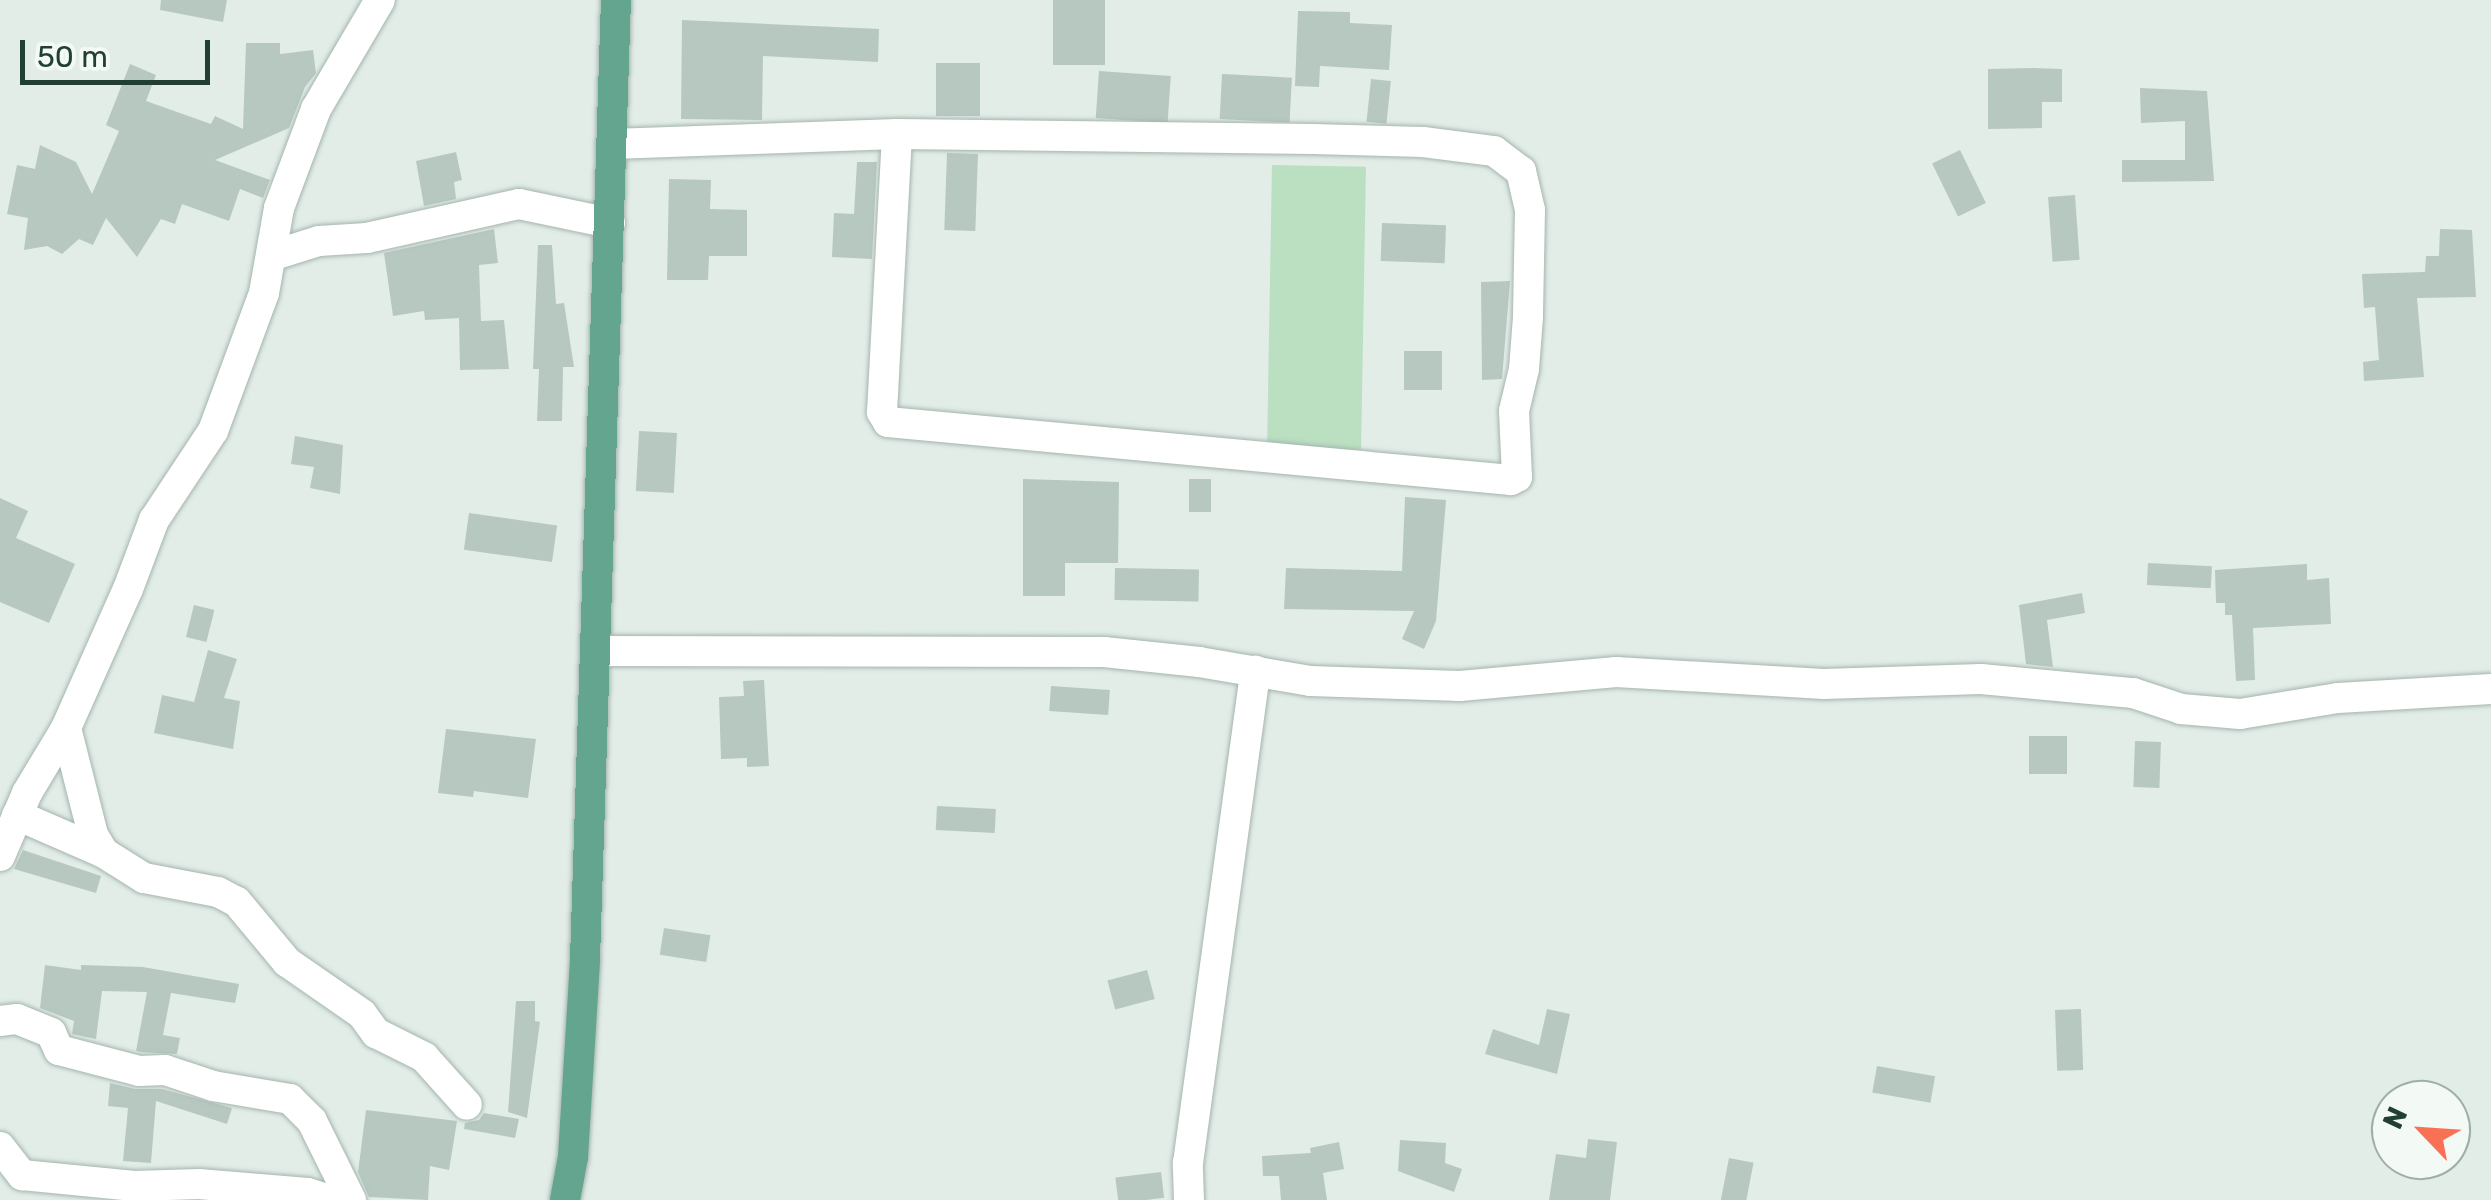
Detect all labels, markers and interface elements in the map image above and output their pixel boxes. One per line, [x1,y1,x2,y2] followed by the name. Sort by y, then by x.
[25,20,215,82] scale bar
[37,39,108,75] text: 50 m
[2371,1080,2471,1180] north arrow
[2376,1102,2414,1134] text: N

